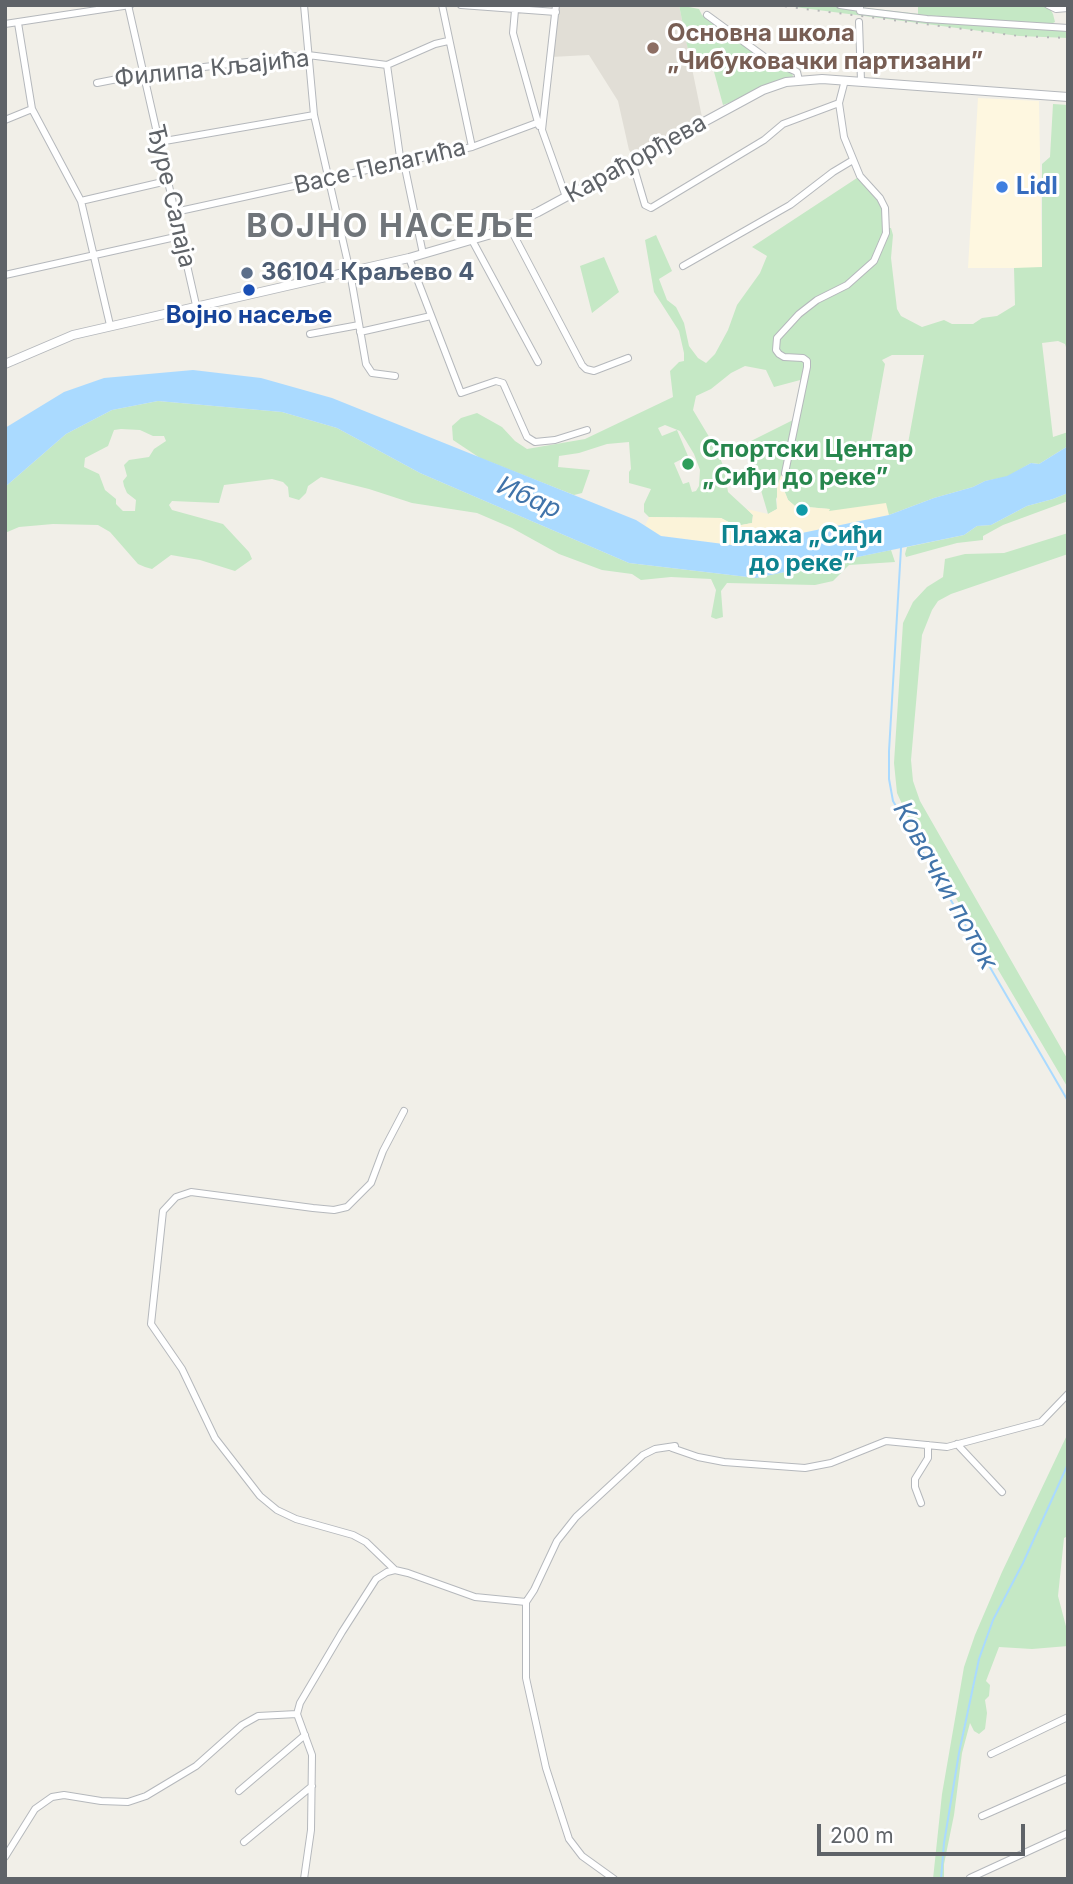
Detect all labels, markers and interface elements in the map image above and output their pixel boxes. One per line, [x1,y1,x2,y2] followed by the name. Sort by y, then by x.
[667,20,983,76] place label: Основна школа „Чибуковачки партизани”
[645,40,661,56] marker: Основна школа „Чибуковачки партизани”
[113,44,311,94] street label: Филипа Кљајића
[561,108,711,210] street label: Карађорђева
[141,122,201,270] street label: Ђуре Салаја
[291,133,469,201] street label: Васе Пелагића
[1016,173,1058,201] place label: Lidl
[994,179,1010,195] marker: Lidl
[248,208,534,246] district label: ВОЈНО НАСЕЉЕ
[261,259,475,287] place label: 36104 Краљево 4
[239,265,255,281] marker: 36104 Краљево 4
[241,282,257,298] marker: Војно насеље
[166,302,332,330] place label: Војно насеље
[702,436,913,492] place label: Спортски Центар „Сиђи до реке”
[680,456,696,472] marker: Спортски Центар „Сиђи до реке”
[492,470,566,526] water label: Ибар
[794,502,810,518] marker: Плажа „Сиђи до реке”
[721,522,883,578] place label: Плажа „Сиђи до реке”
[886,797,1004,975] water label: Ковачки поток
[821,1811,1029,1855] scale bar
[830,1823,894,1848] text: 200 m

